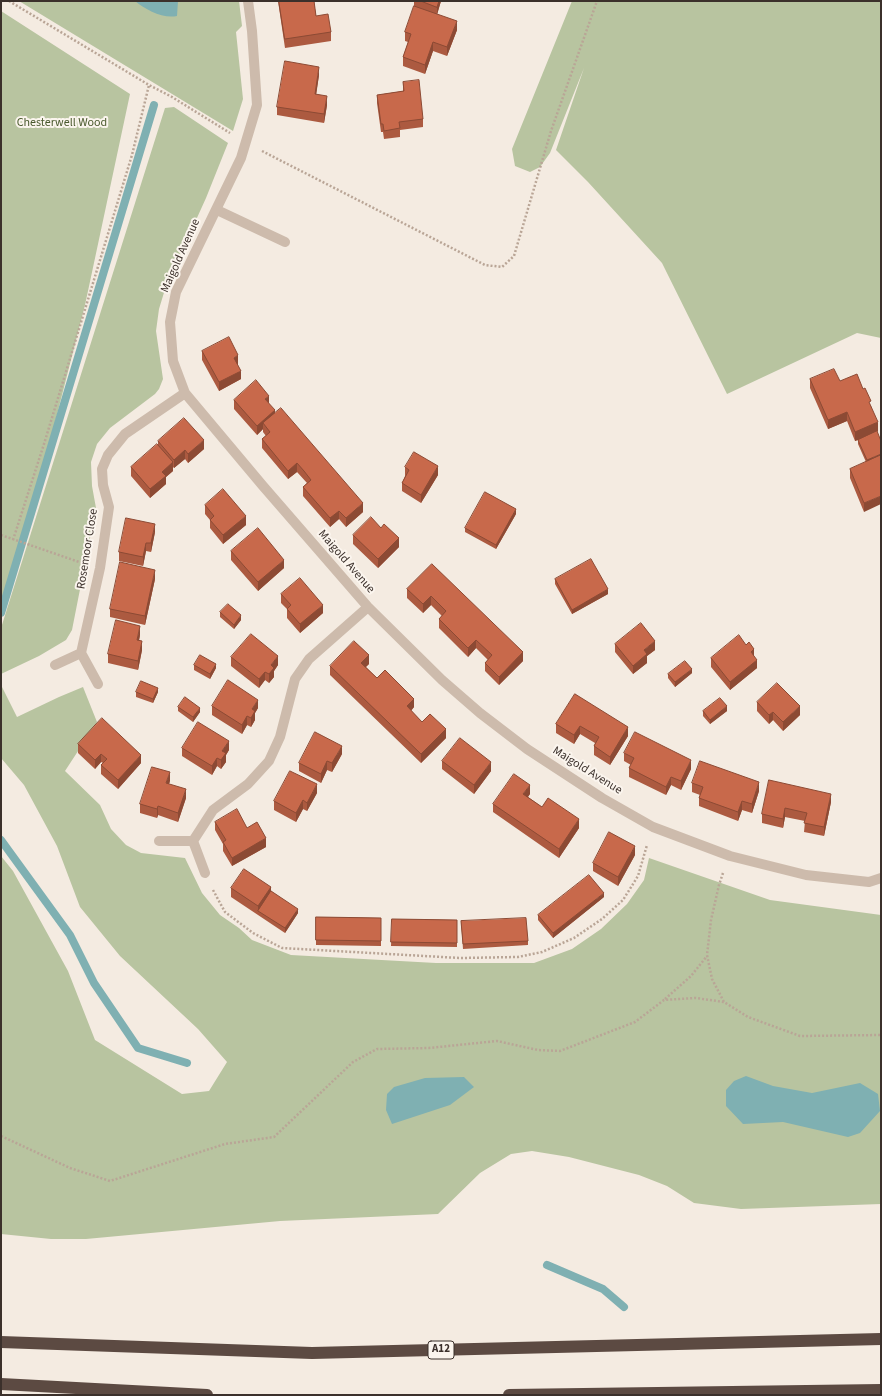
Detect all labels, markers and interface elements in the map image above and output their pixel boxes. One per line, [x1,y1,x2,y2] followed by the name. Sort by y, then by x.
[17,116,107,130] park label: Chesterwell Wood
[158,217,204,295] street label: Maigold Avenue
[75,508,101,590] street label: Rosemoor Close
[315,527,377,597] street label: Maigold Avenue
[550,744,624,798] street label: Maigold Avenue
[428,1341,454,1359] road number: A12

